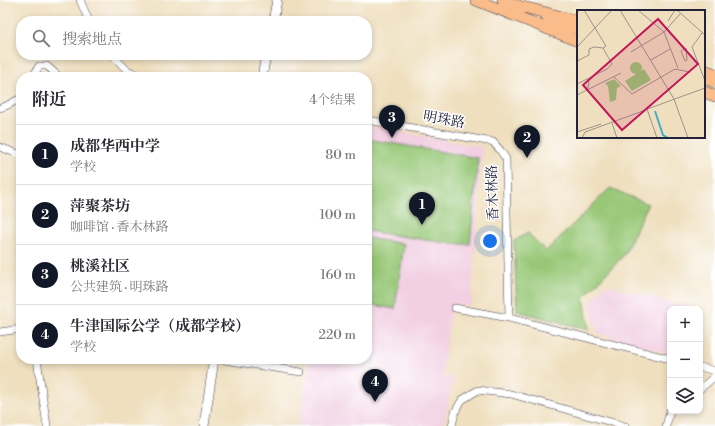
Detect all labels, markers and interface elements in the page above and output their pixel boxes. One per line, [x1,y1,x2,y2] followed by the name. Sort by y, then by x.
[577,10,705,138] inset map
[16,16,372,60] search box
[30,27,52,49] icon: search
[62,30,122,49] text: 搜索地点
[32,89,66,111] text: 附近
[309,92,356,108] text: 4个结果
[379,105,405,138] pin: 3
[422,107,466,133] street label: 明珠路
[514,125,540,158] pin: 2
[70,137,160,156] text: 成都华西中学
[42,147,48,163] text: 1
[325,147,356,163] text: 80 m
[70,159,96,175] text: 学校
[483,165,503,221] street label: 香木林路
[409,192,435,225] pin: 1
[70,197,130,216] text: 萍聚茶坊
[41,207,49,223] text: 2
[320,207,356,223] text: 100 m
[70,219,169,235] text: 咖啡馆 · 香木林路
[480,231,500,251] your location
[70,257,130,276] text: 桃溪社区
[41,267,49,283] text: 3
[320,267,356,283] text: 160 m
[70,279,169,295] text: 公共建筑 · 明珠路
[667,306,703,414] map controls
[667,306,703,342] button: +
[70,317,250,336] text: 牛津国际公学（成都学校）
[41,327,49,343] text: 4
[318,327,356,343] text: 220 m
[70,339,96,355] text: 学校
[667,342,703,378] button: −
[362,369,388,402] pin: 4
[667,378,703,414] button: layers

